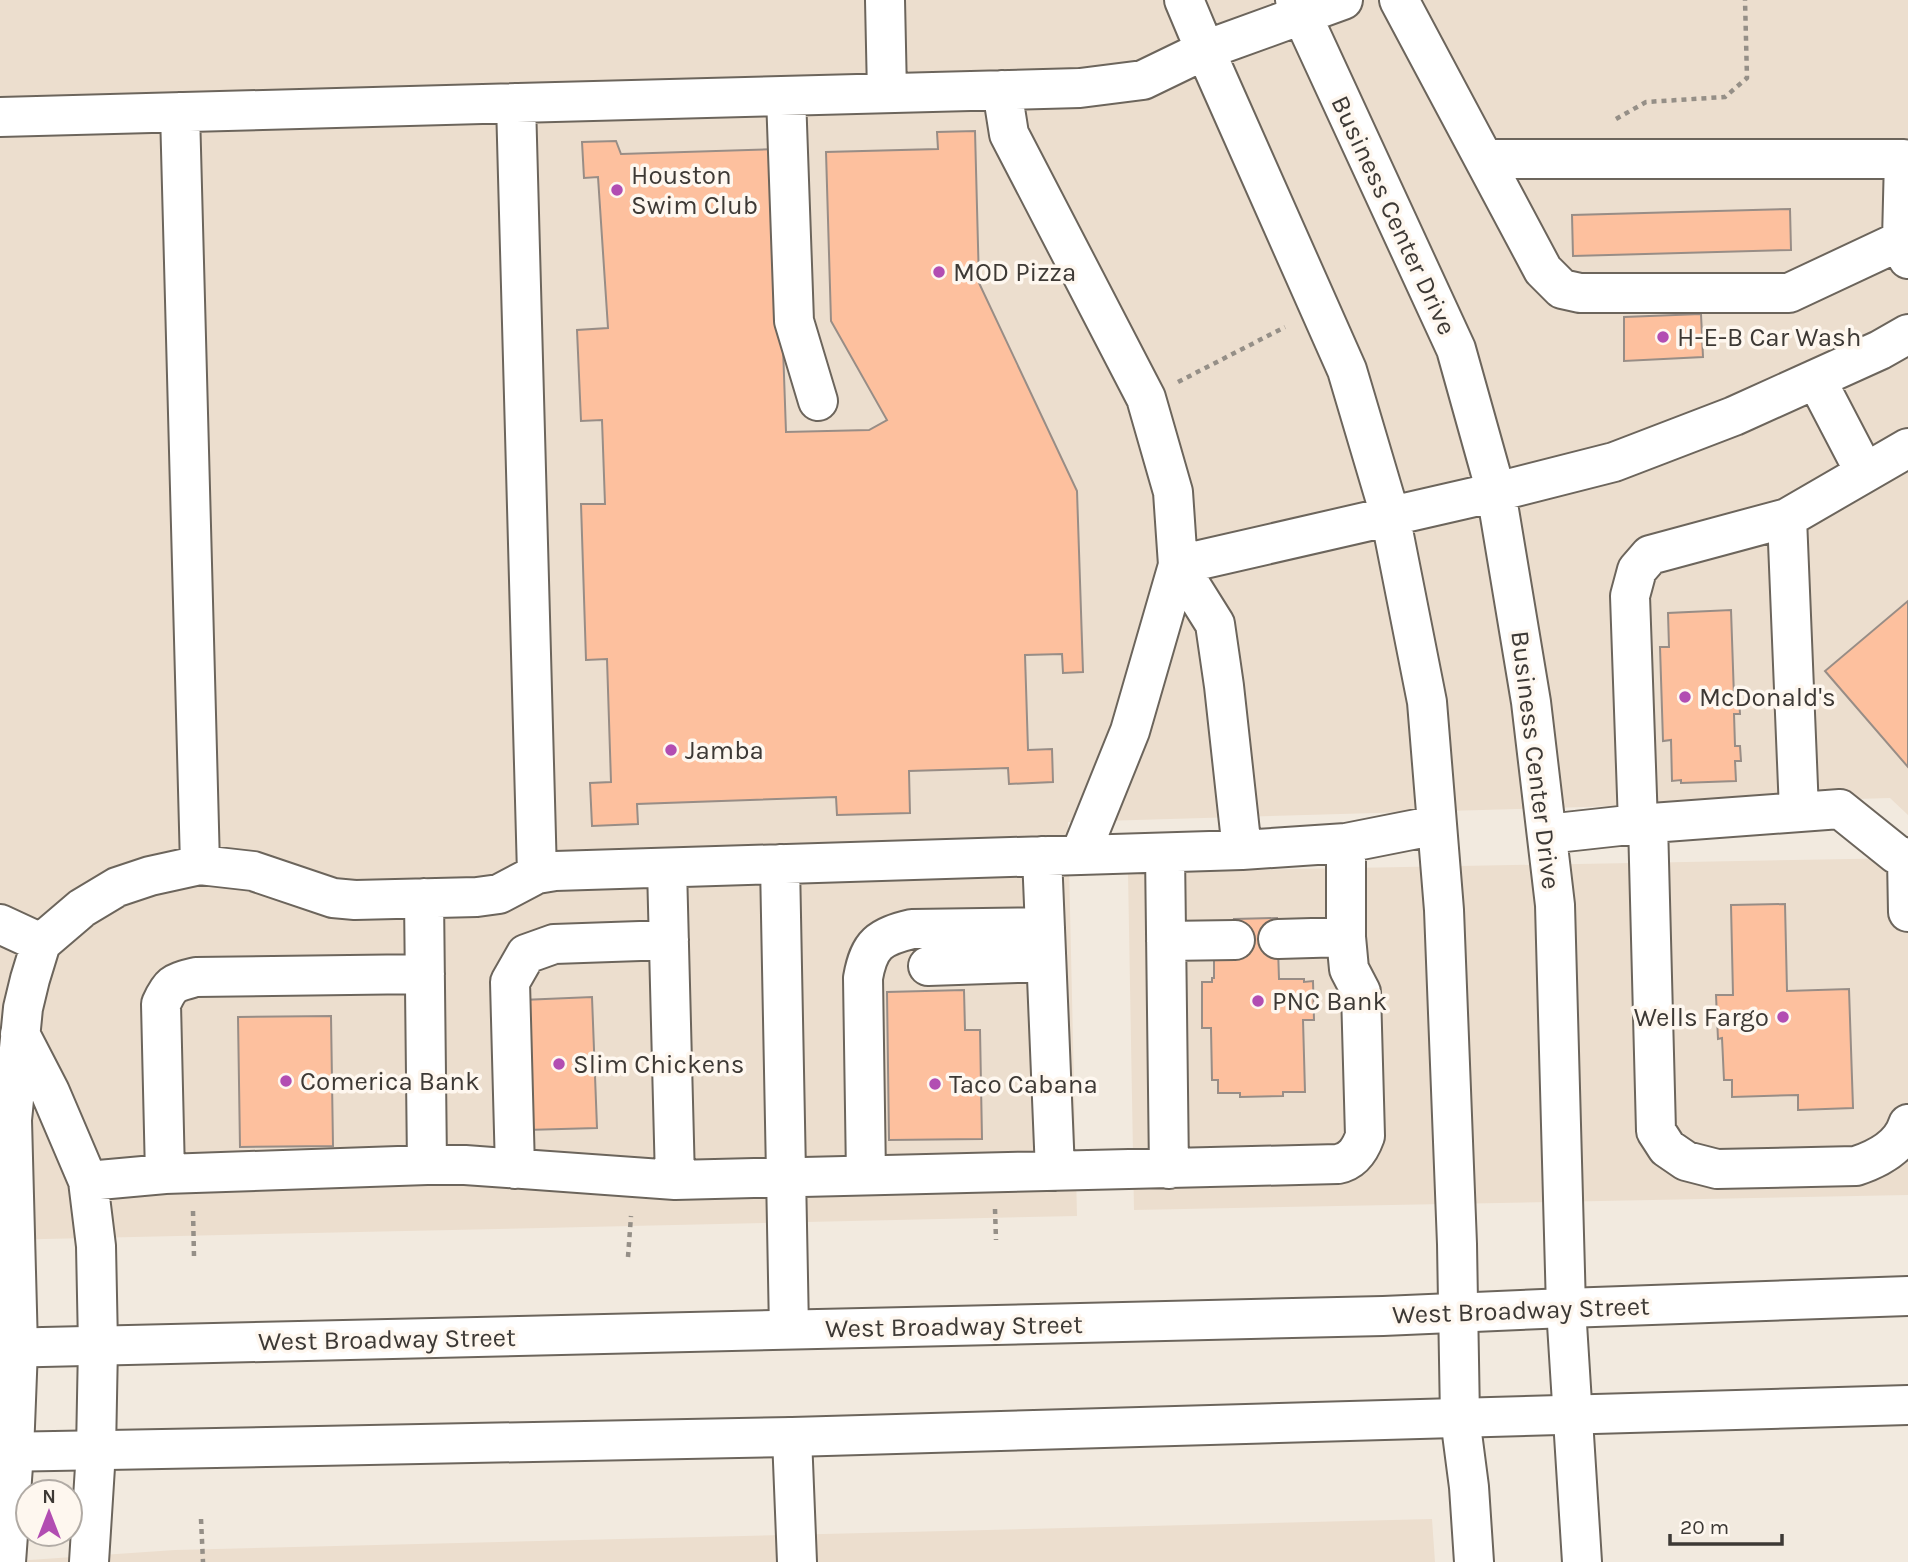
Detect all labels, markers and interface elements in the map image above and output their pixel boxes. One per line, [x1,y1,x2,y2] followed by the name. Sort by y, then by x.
[1325,91,1463,340] street label: Business Center Drive
[631,160,758,221] place label: Houston Swim Club
[609,182,625,198] marker: Houston Swim Club
[953,257,1076,288] place label: MOD Pizza
[931,264,947,280] marker: MOD Pizza
[1677,322,1861,353] place label: H-E-B Car Wash
[1655,329,1671,345] marker: H-E-B Car Wash
[1504,629,1567,891] street label: Business Center Drive
[1699,682,1836,713] place label: McDonald's
[1677,689,1693,705] marker: McDonald's
[685,735,764,766] place label: Jamba
[663,742,679,758] marker: Jamba
[1272,986,1387,1017] place label: PNC Bank
[1250,993,1266,1009] marker: PNC Bank
[1634,1002,1769,1033] place label: Wells Fargo
[1775,1009,1791,1025] marker: Wells Fargo
[573,1049,744,1080] place label: Slim Chickens
[551,1056,567,1072] marker: Slim Chickens
[300,1066,480,1097] place label: Comerica Bank
[949,1069,1098,1100] place label: Taco Cabana
[278,1073,294,1089] marker: Comerica Bank
[927,1076,943,1092] marker: Taco Cabana
[1392,1291,1651,1330] street label: West Broadway Street
[825,1309,1083,1344] street label: West Broadway Street
[258,1322,516,1357] street label: West Broadway Street
[14,1478,84,1548] north arrow
[42,1486,56,1508] text: N
[1670,1502,1782,1546] scale bar
[1680,1515,1729,1539] text: 20 m

